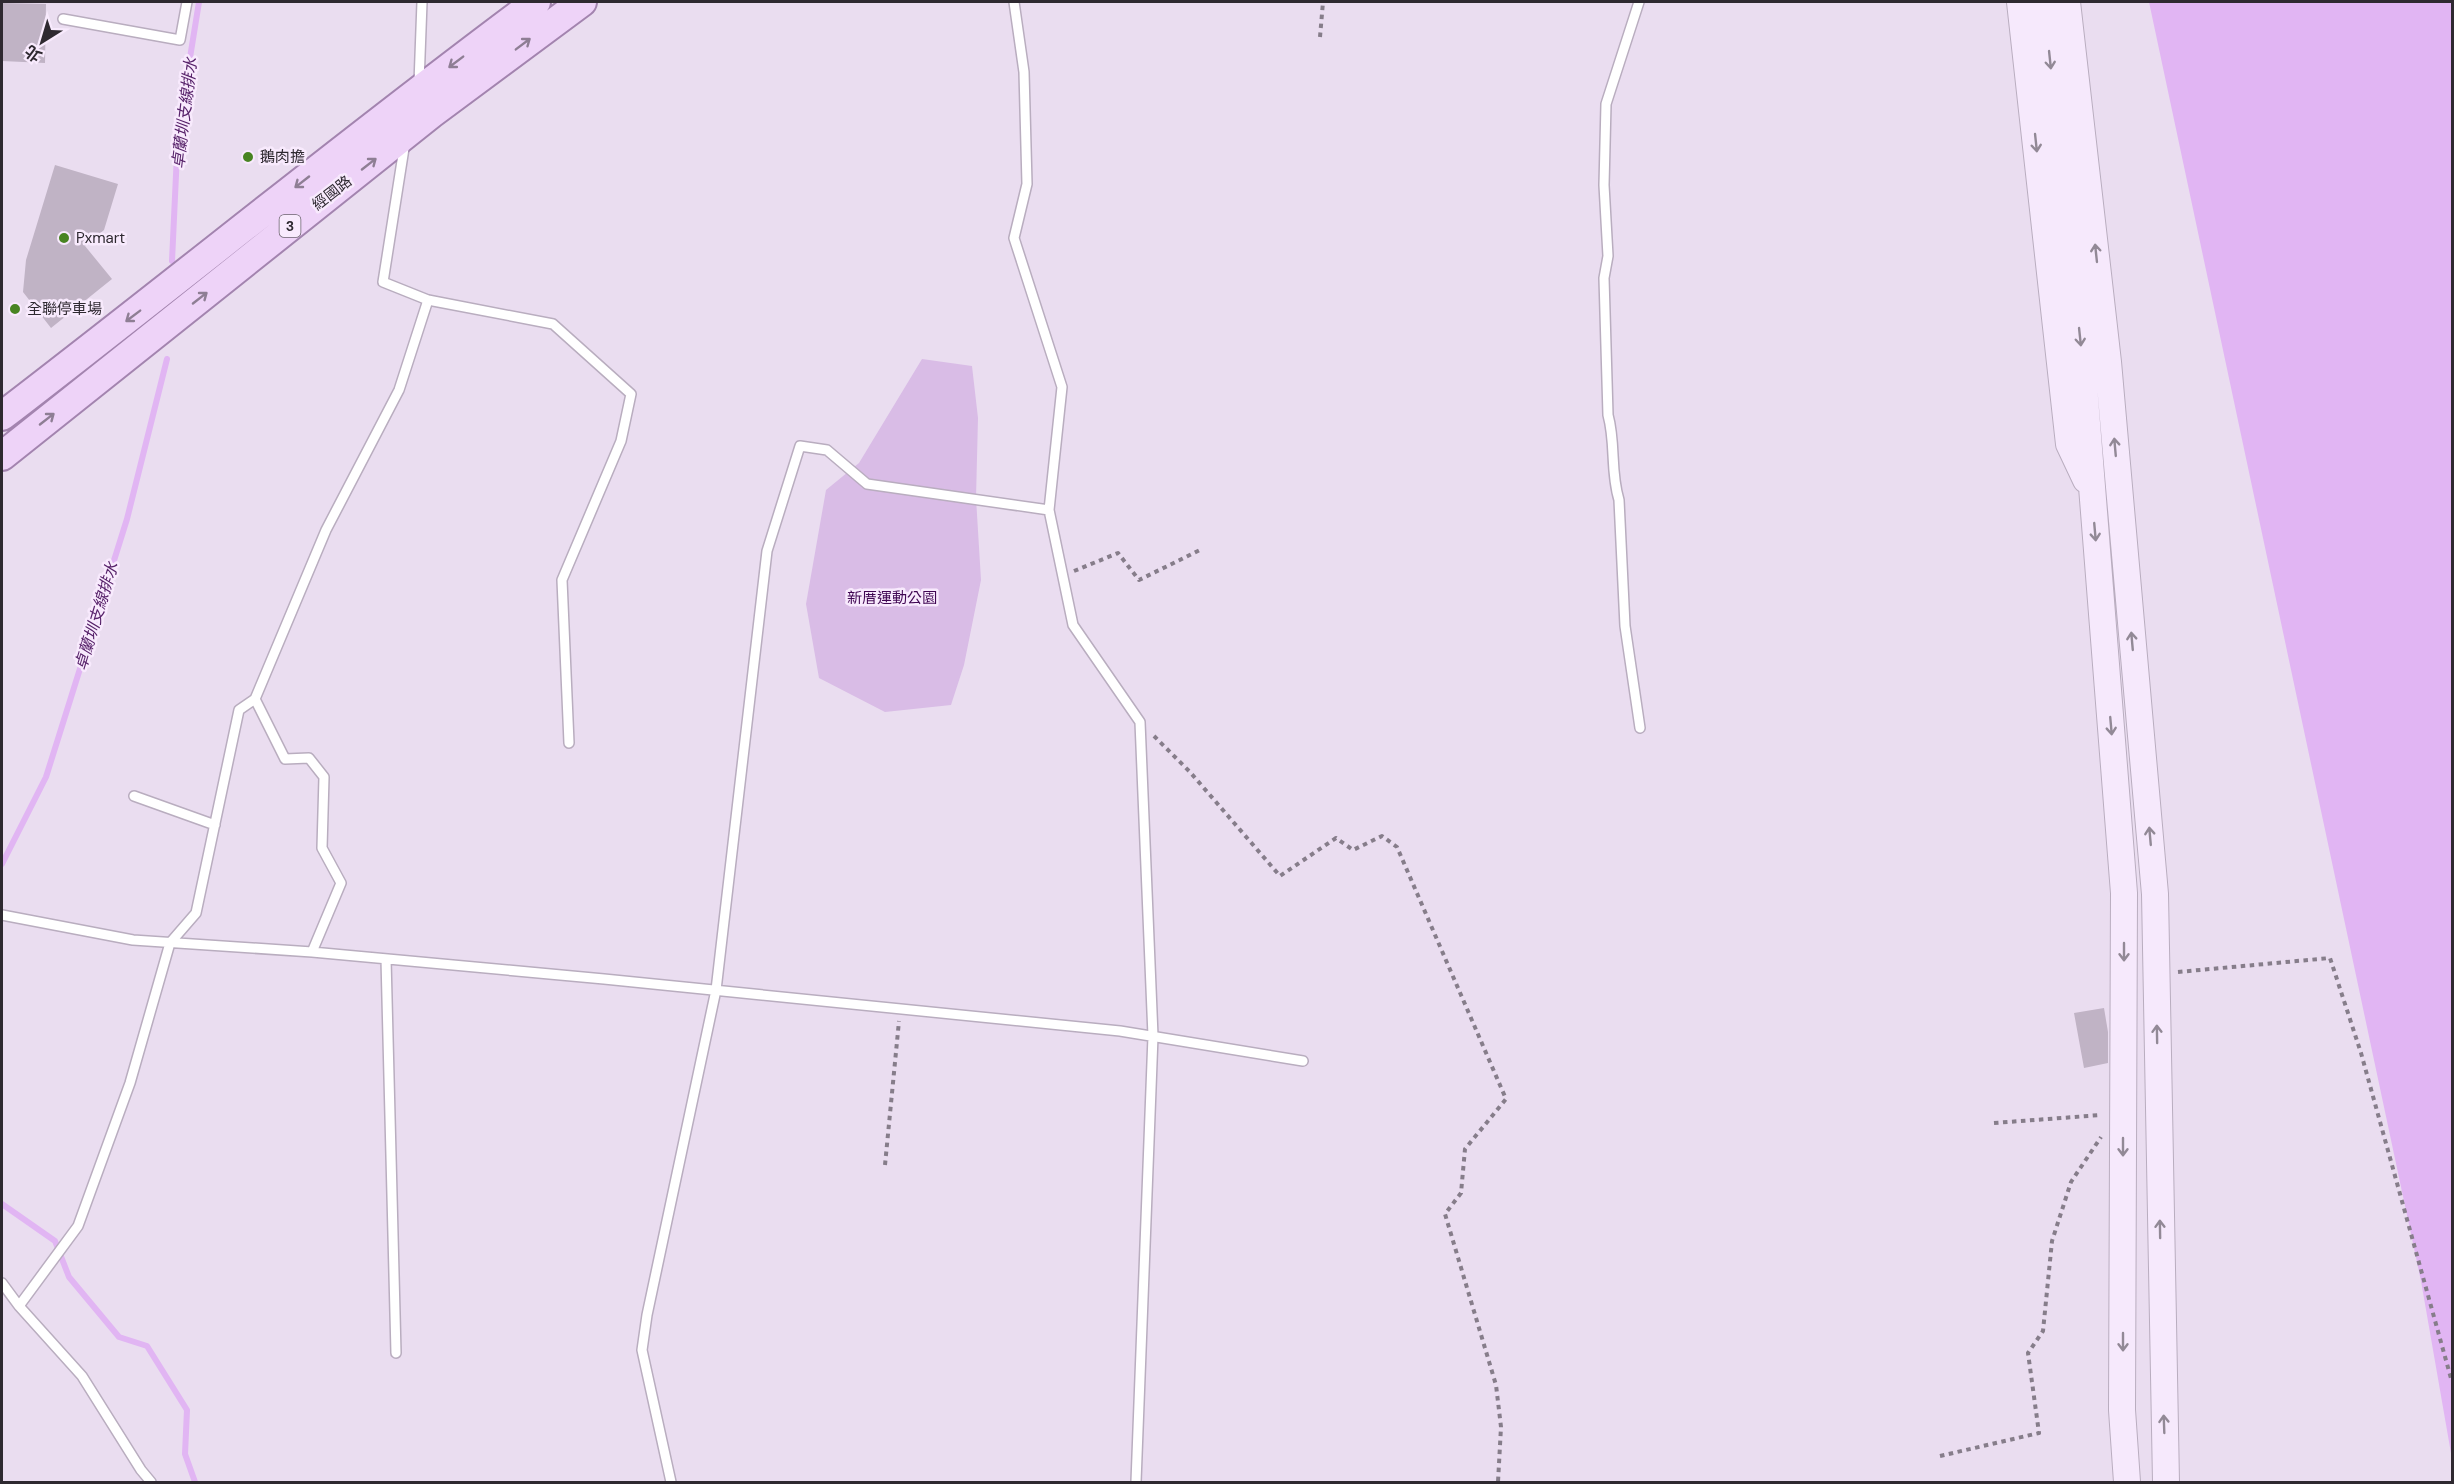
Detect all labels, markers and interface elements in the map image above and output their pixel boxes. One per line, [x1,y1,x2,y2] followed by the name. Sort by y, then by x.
[12,12,72,72] north arrow
[515,38,531,51] one-way arrow
[21,40,46,67] text: 北
[2045,49,2056,69] one-way arrow
[167,55,202,170] water label: 卓蘭圳支線排水
[448,55,464,68] one-way arrow
[2031,133,2042,153] one-way arrow
[260,147,305,167] place label: 鵝肉擔
[241,150,255,164] marker: 鵝肉擔
[361,157,377,170] one-way arrow
[308,171,356,215] street label: 經國路
[295,176,311,189] one-way arrow
[280,215,300,237] road number: 3
[76,228,125,248] place label: Pxmart
[57,231,71,245] marker: Pxmart
[2090,244,2101,264] one-way arrow
[192,292,208,305] one-way arrow
[27,299,102,319] place label: 全聯停車場
[8,302,22,316] marker: 全聯停車場
[125,309,141,322] one-way arrow
[2075,327,2086,347] one-way arrow
[39,413,55,426] one-way arrow
[2109,438,2120,458] one-way arrow
[2090,521,2101,541] one-way arrow
[70,559,123,673] water label: 卓蘭圳支線排水
[847,588,937,608] park label: 新厝運動公園
[2126,632,2137,652] one-way arrow
[2105,715,2116,735] one-way arrow
[2144,826,2155,846] one-way arrow
[2118,941,2130,961] one-way arrow
[2151,1025,2163,1045] one-way arrow
[2117,1136,2129,1156] one-way arrow
[2154,1220,2166,1240] one-way arrow
[2117,1331,2129,1351] one-way arrow
[2158,1415,2169,1435] one-way arrow

